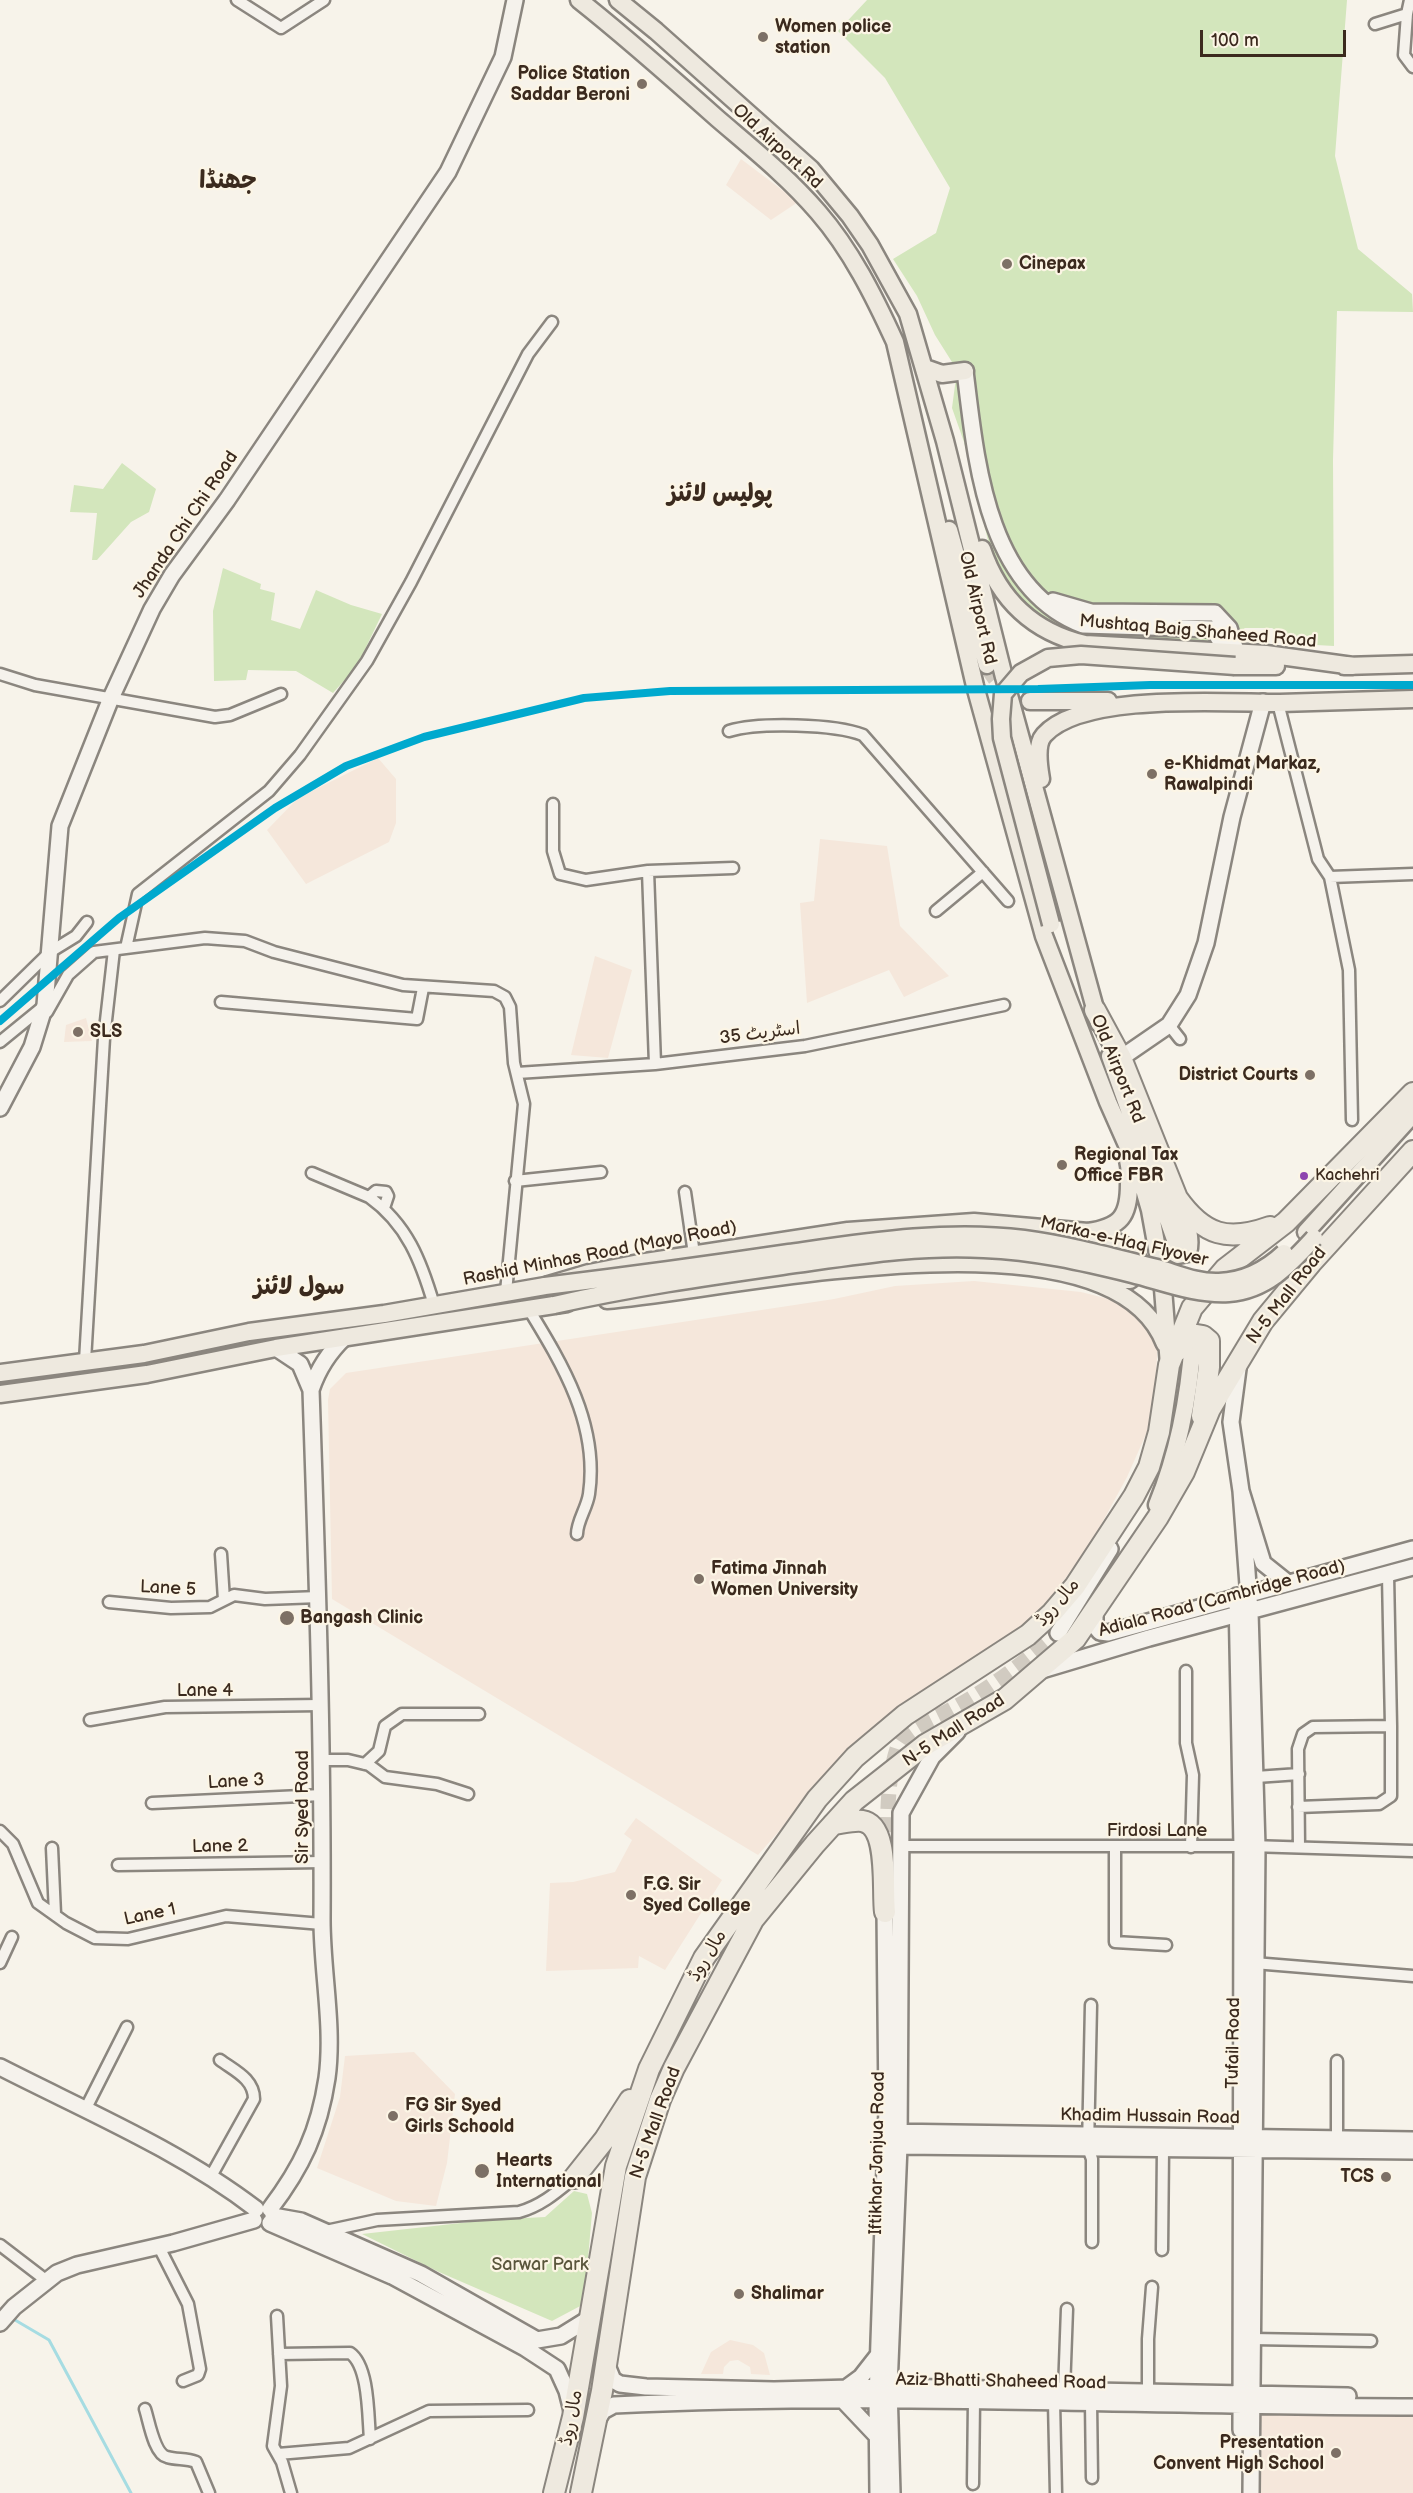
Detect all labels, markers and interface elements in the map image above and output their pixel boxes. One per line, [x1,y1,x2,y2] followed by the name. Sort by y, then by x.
[775,16,891,58] place label: Women police station
[1203,18,1348,56] scale bar
[756,30,770,44] marker: Women police station
[1211,30,1259,51] text: 100 m
[511,63,630,106] place label: Police Station Saddar Beroni
[635,77,649,91] marker: Police Station Saddar Beroni
[727,100,827,194] street label: Old Airport Rd
[199,168,257,196] district label: جھنڈا
[1019,253,1085,275] place label: Cinepax
[1000,257,1014,271] marker: Cinepax
[129,447,243,603] street label: Jhanda Chi Chi Road
[668,481,772,509] district label: پولیس لائنز
[954,549,1000,667] street label: Old Airport Rd
[1079,611,1317,653] street label: Mushtaq Baig Shaheed Road
[1164,753,1321,795] place label: e-Khidmat Markaz, Rawalpindi
[1145,767,1159,781] marker: e-Khidmat Markaz, Rawalpindi
[1085,1011,1149,1127] street label: Old Airport Rd
[718,1018,802,1050] street label: اسٹریٹ 35
[90,1021,122,1043] place label: SLS
[71,1025,85,1039] marker: SLS
[1178,1064,1298,1086] place label: District Courts
[1303,1068,1317,1082] marker: District Courts
[1074,1144,1178,1186] place label: Regional Tax Office FBR
[1055,1158,1069,1172] marker: Regional Tax Office FBR
[1315,1166,1379,1186] place label: Kachehri
[1298,1170,1310,1182] marker: Kachehri
[1038,1212,1210,1272] street label: Marka-e-Haq Flyover
[461,1217,739,1291] street label: Rashid Minhas Road (Mayo Road)
[1242,1243,1332,1349] street label: N-5 Mall Road
[254,1274,344,1302] district label: سول لائنز
[1096,1556,1348,1642] street label: Adiala Road (Cambridge Road)
[711,1558,858,1600] place label: Fatima Jinnah Women University
[692,1572,706,1586] marker: Fatima Jinnah Women University
[1031,1575,1085,1631] street label: مال روڈ
[139,1577,197,1601] street label: Lane 5
[300,1607,423,1629] place label: Bangash Clinic
[278,1609,296,1627] marker: Bangash Clinic
[177,1680,233,1702] street label: Lane 4
[899,1690,1009,1772] street label: N-5 Mall Road
[292,1750,314,1864] street label: Sir Syed Road
[207,1770,265,1794] street label: Lane 3
[1107,1820,1207,1842] street label: Firdosi Lane
[192,1836,248,1858] street label: Lane 2
[643,1874,751,1916] place label: F.G. Sir Syed College
[624,1888,638,1902] marker: F.G. Sir Syed College
[122,1899,178,1931] street label: Lane 1
[684,1926,732,1986] street label: مال روڈ
[1222,1997,1246,2089] street label: Tufail Road
[626,2064,686,2182] street label: N-5 Mall Road
[866,2071,890,2235] street label: Iftikhar Janjua Road
[405,2095,514,2138] place label: FG Sir Syed Girls Schoold
[1060,2105,1240,2129] street label: Khadim Hussain Road
[386,2109,400,2123] marker: FG Sir Syed Girls Schoold
[496,2150,601,2192] place label: Hearts International
[473,2162,491,2180] marker: Hearts International
[1341,2166,1374,2188] place label: TCS
[1379,2170,1393,2184] marker: TCS
[491,2254,589,2276] park label: Sarwar Park
[751,2283,824,2305] place label: Shalimar
[732,2287,746,2301] marker: Shalimar
[895,2369,1107,2395] street label: Aziz Bhatti Shaheed Road
[556,2388,588,2448] street label: مال روڈ
[1153,2432,1324,2474] place label: Presentation Convent High School
[1329,2446,1343,2460] marker: Presentation Convent High School

